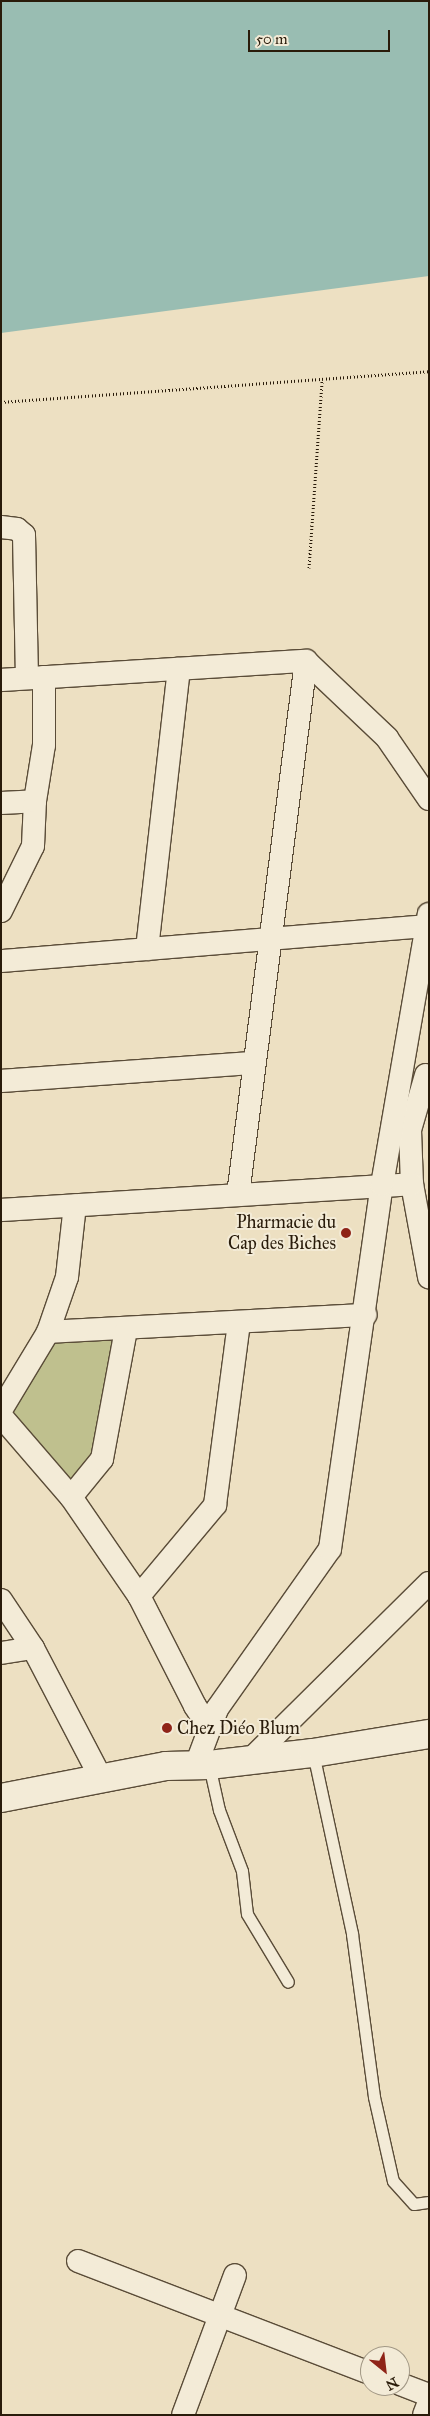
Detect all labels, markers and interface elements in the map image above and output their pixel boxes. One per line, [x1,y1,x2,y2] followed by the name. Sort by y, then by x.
[250,20,392,52] scale bar
[256,30,288,48] text: 50 m
[228,1212,336,1254] place label: Pharmacie du Cap des Biches
[340,1227,352,1239] marker: Pharmacie du Cap des Biches
[177,1717,300,1739] place label: Chez Diéo Blum
[161,1722,173,1734] marker: Chez Diéo Blum
[360,2346,410,2396] north arrow
[383,2373,401,2394] text: N

